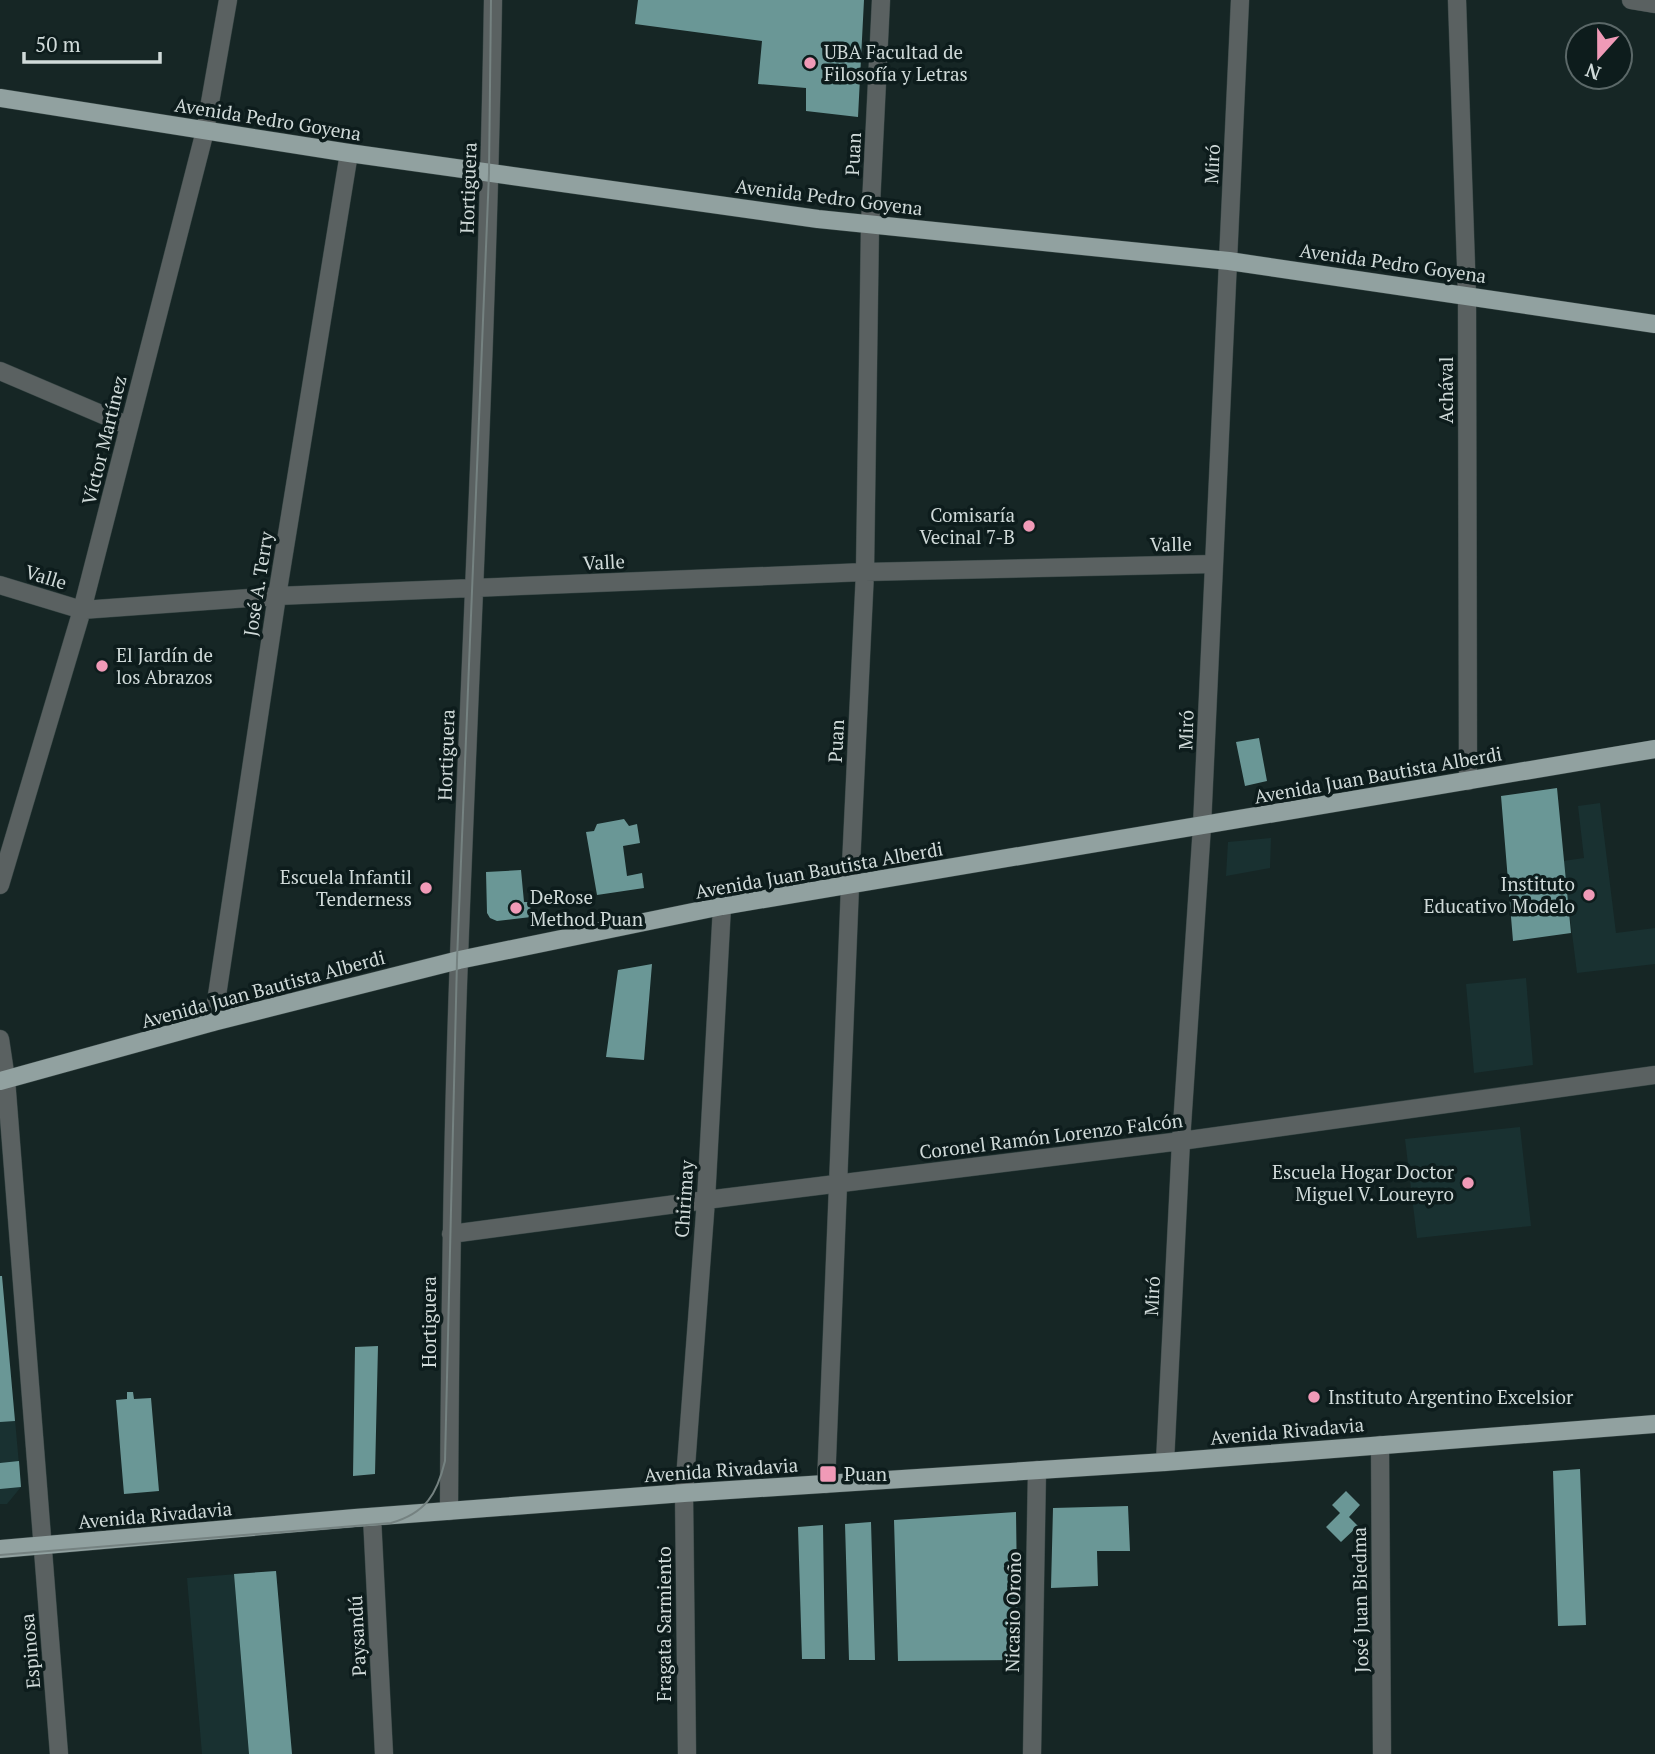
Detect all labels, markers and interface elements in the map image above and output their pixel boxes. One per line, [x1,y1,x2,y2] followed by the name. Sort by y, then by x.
[24,21,161,65] scale bar
[1564,21,1634,91] north arrow
[35,30,81,58] text: 50 m
[824,39,968,86] place label: UBA Facultad de Filosofía y Letras
[802,55,818,71] marker: UBA Facultad de Filosofía y Letras
[1581,58,1604,87] text: N
[173,91,363,146] street label: Avenida Pedro Goyena
[839,132,866,176] street label: Puan
[453,141,482,234] street label: Hortiguera
[1198,143,1225,185] street label: Miró
[734,173,924,220] street label: Avenida Pedro Goyena
[1298,237,1488,288] street label: Avenida Pedro Goyena
[1433,357,1458,423] street label: Achával
[75,373,132,507] street label: Víctor Martínez
[919,502,1015,549] place label: Comisaría Vecinal 7-B
[1021,518,1037,534] marker: Comisaría Vecinal 7-B
[237,529,278,638] street label: José A. Terry
[1150,531,1192,556] street label: Valle
[582,548,626,575] street label: Valle
[22,558,70,595] street label: Valle
[116,642,213,689] place label: El Jardín de los Abrazos
[94,658,110,674] marker: El Jardín de los Abrazos
[431,708,460,801] street label: Hortiguera
[1172,710,1199,750] street label: Miró
[822,719,849,763] street label: Puan
[1252,740,1504,809] street label: Avenida Juan Bautista Alberdi
[693,835,945,904] street label: Avenida Juan Bautista Alberdi
[280,864,412,911] place label: Escuela Infantil Tenderness
[1424,871,1575,918] place label: Instituto Educativo Modelo
[418,880,434,896] marker: Escuela Infantil Tenderness
[530,884,643,931] place label: DeRose Method Puan
[1581,887,1597,903] marker: Instituto Educativo Modelo
[508,900,524,916] marker: DeRose Method Puan
[138,944,388,1033] street label: Avenida Juan Bautista Alberdi
[918,1107,1184,1164] street label: Coronel Ramón Lorenzo Falcón
[668,1159,699,1239] street label: Chirimay
[1272,1159,1455,1206] place label: Escuela Hogar Doctor Miguel V. Loureyro
[1460,1175,1476,1191] marker: Escuela Hogar Doctor Miguel V. Loureyro
[1138,1275,1165,1317] street label: Miró
[416,1276,441,1368] street label: Hortiguera
[1328,1384,1574,1409] place label: Instituto Argentino Excelsior
[1306,1389,1322,1405] marker: Instituto Argentino Excelsior
[1209,1411,1365,1450] street label: Avenida Rivadavia
[643,1452,799,1487] street label: Avenida Rivadavia
[844,1461,887,1486] place label: Puan
[818,1464,838,1484] marker: Puan
[77,1495,233,1534] street label: Avenida Rivadavia
[1346,1527,1373,1673] street label: José Juan Biedma
[651,1546,676,1702] street label: Fragata Sarmiento
[999,1551,1026,1673] street label: Nicasio Oroño
[342,1595,371,1677] street label: Paysandú
[14,1612,45,1690] street label: Espinosa

